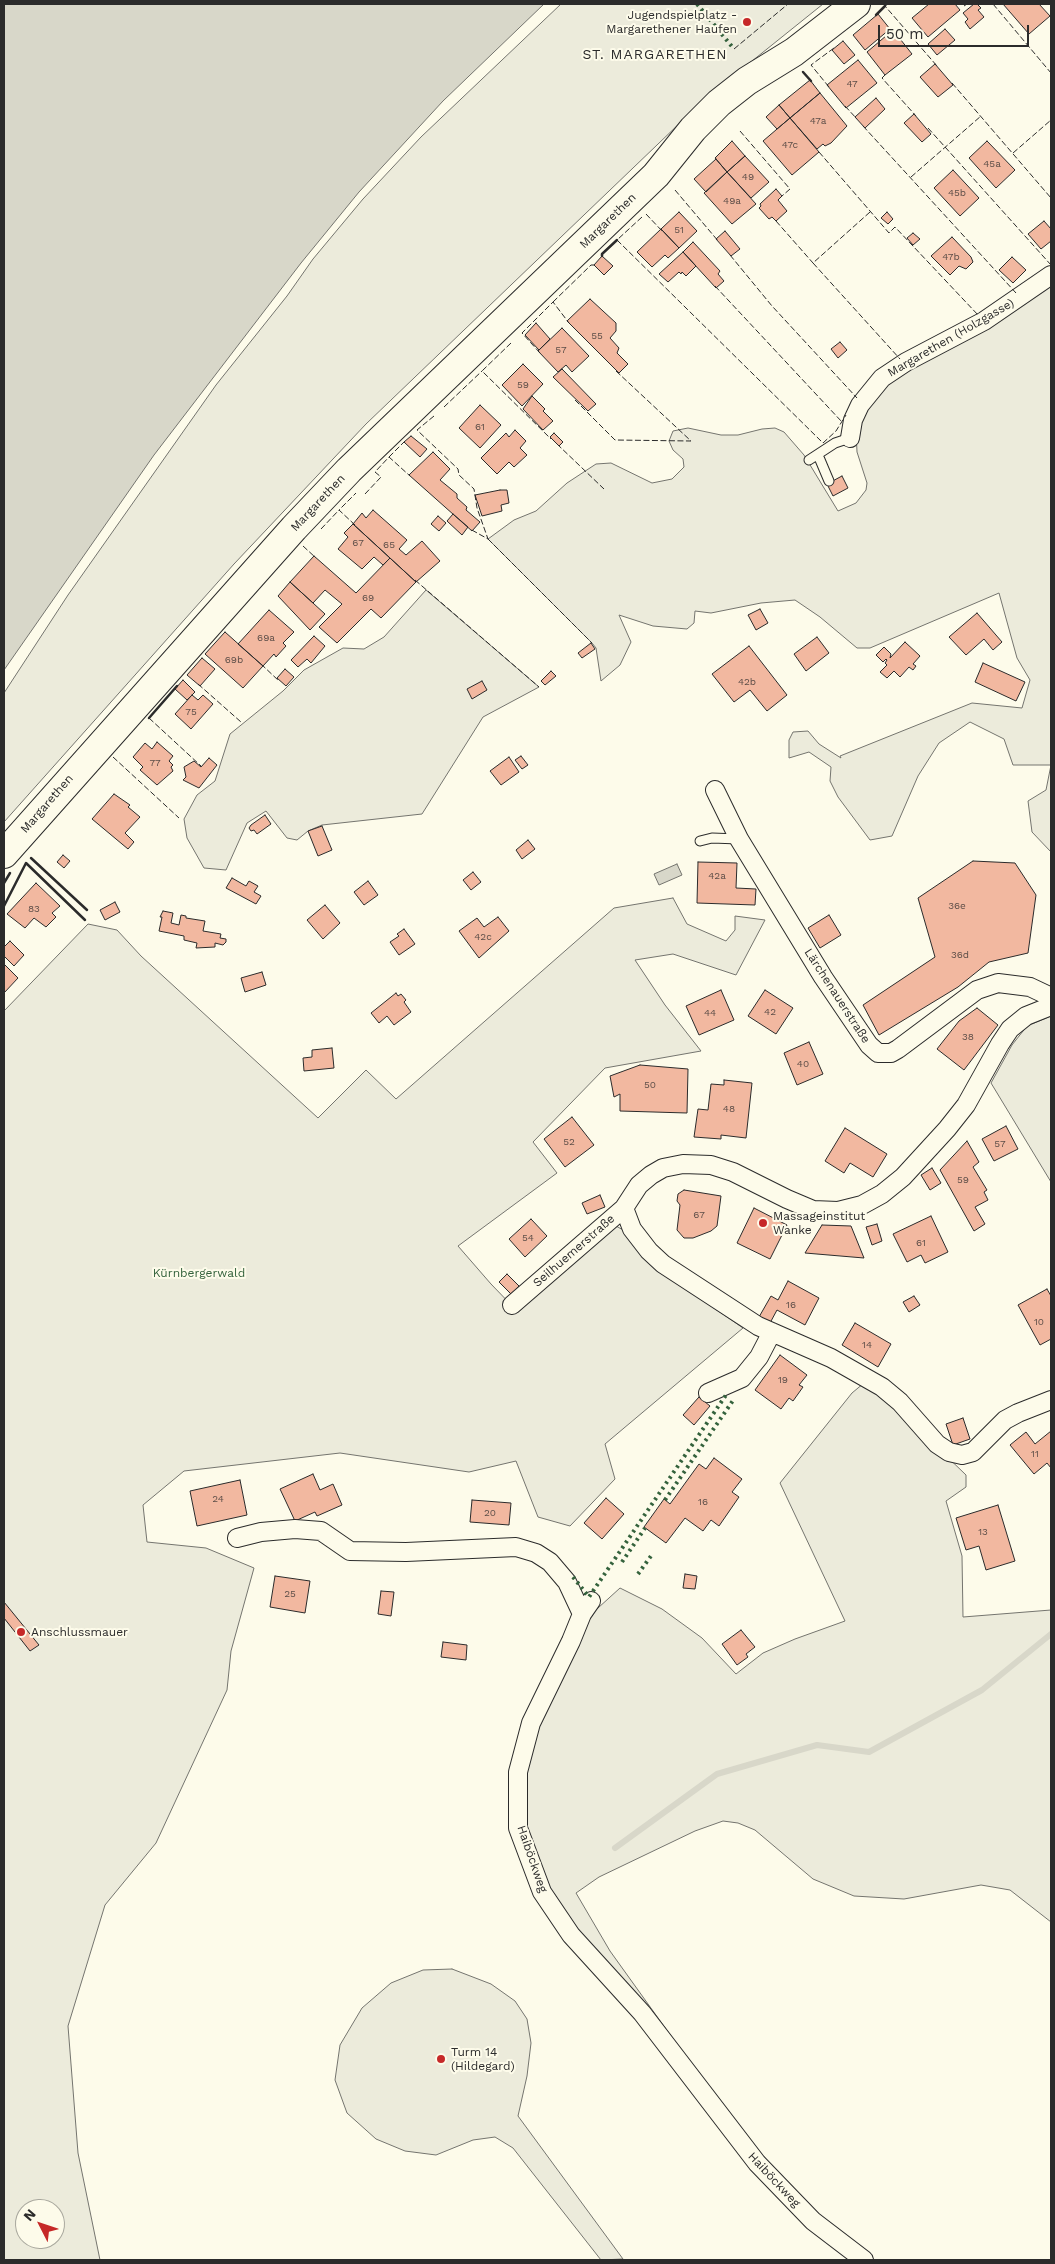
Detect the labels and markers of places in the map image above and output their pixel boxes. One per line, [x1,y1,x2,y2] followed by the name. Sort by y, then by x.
[606,8,737,36] place label: Jugendspielplatz - Margarethener Haufen
[741,16,753,28] marker: Jugendspielplatz - Margarethener Haufen
[773,1209,865,1237] place label: Massageinstitut Wanke
[757,1217,769,1229] marker: Massageinstitut Wanke
[31,1625,128,1639] place label: Anschlussmauer
[15,1626,27,1638] marker: Anschlussmauer
[451,2045,515,2073] place label: Turm 14 (Hildegard)
[435,2053,447,2065] marker: Turm 14 (Hildegard)

